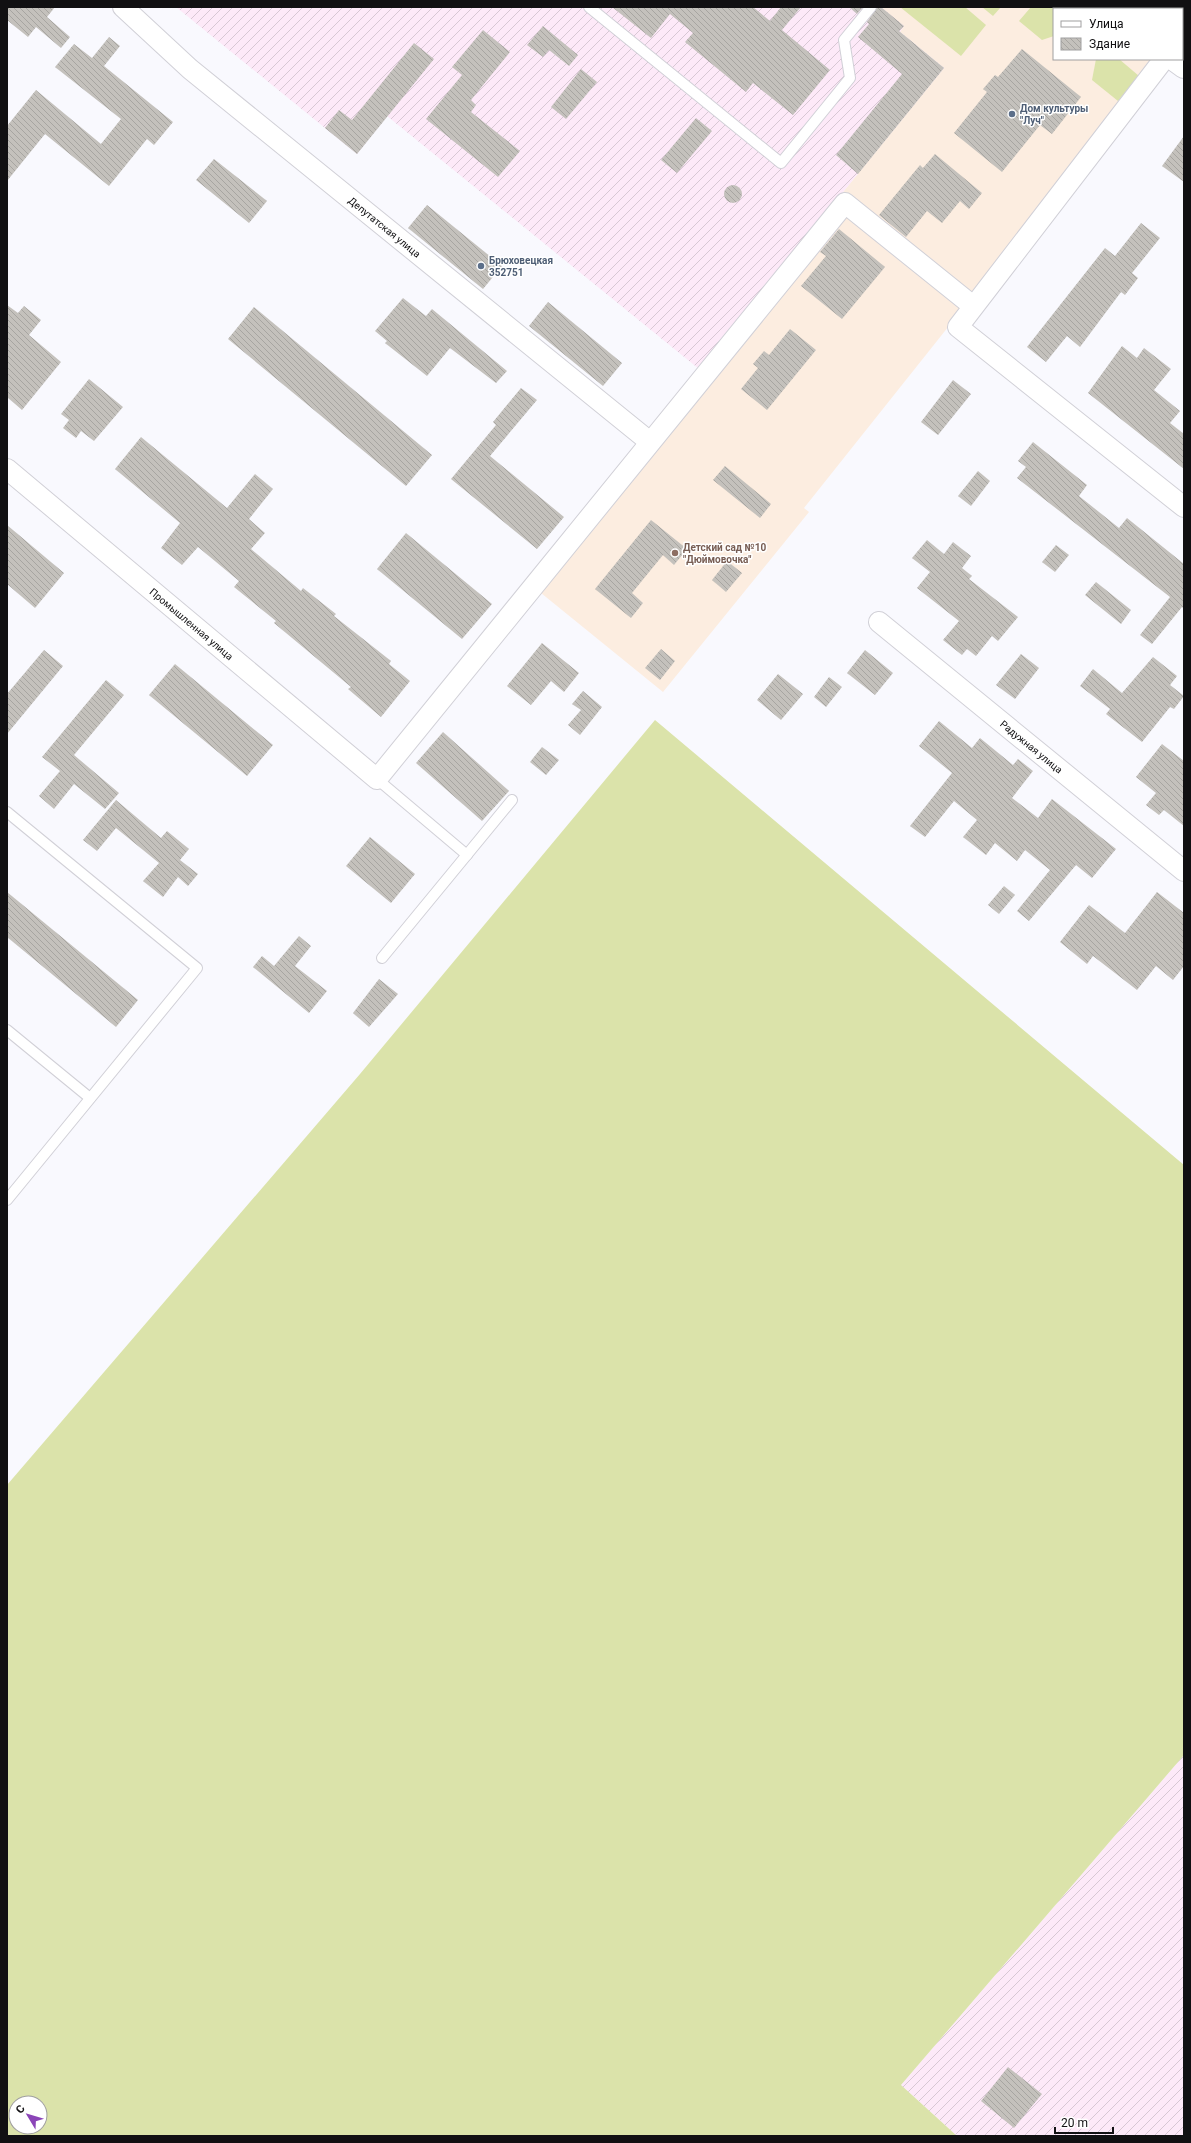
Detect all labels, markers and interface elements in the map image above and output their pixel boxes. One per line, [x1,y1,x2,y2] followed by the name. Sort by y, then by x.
[1053,8,1183,60] legend
[1089,17,1124,31] text: Улица
[1089,37,1130,51] text: Здание
[1020,103,1088,126] place label: Дом культуры "Луч"
[1007,109,1017,119] marker: Дом культуры "Луч"
[346,195,423,260] street label: Депутатская улица
[489,255,553,278] place label: Брюховецкая 352751
[476,261,486,271] marker: Брюховецкая 352751
[683,542,766,565] place label: Детский сад №10 "Дюймовочка"
[670,548,680,558] marker: Детский сад №10 "Дюймовочка"
[148,586,235,662] street label: Промышленная улица
[998,718,1065,776] street label: Радужная улица
[8,2095,48,2135] north arrow
[13,2102,28,2116] text: С
[1055,2109,1113,2135] scale bar
[1061,2116,1088,2130] text: 20 m

